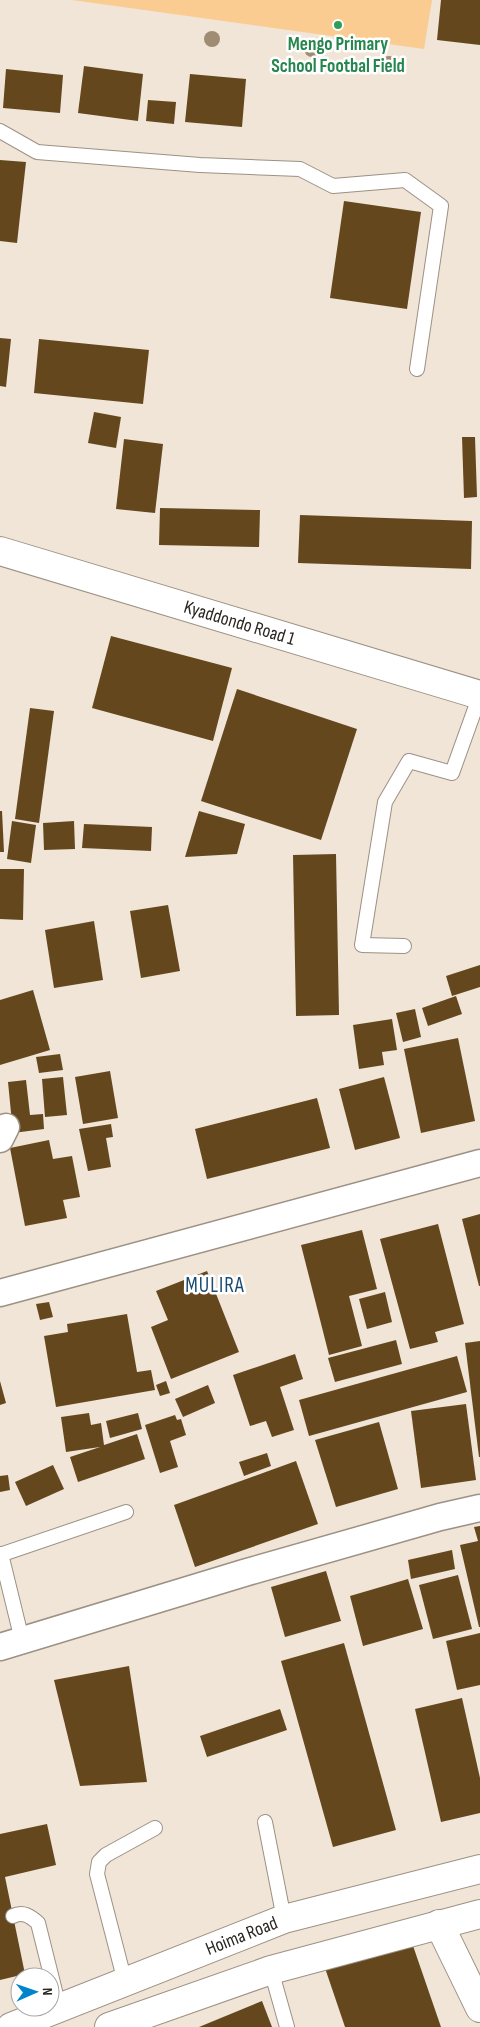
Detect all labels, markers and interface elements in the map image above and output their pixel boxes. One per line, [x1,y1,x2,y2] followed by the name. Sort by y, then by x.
[332,19,344,31] marker: Mengo Primary School Footbal Field
[271,33,405,78] place label: Mengo Primary School Footbal Field
[181,595,298,650] street label: Kyaddondo Road 1
[185,1273,245,1298] district label: MULIRA
[202,1911,281,1960] street label: Hoima Road
[10,1967,60,2017] north arrow
[39,1988,56,1996] text: N

